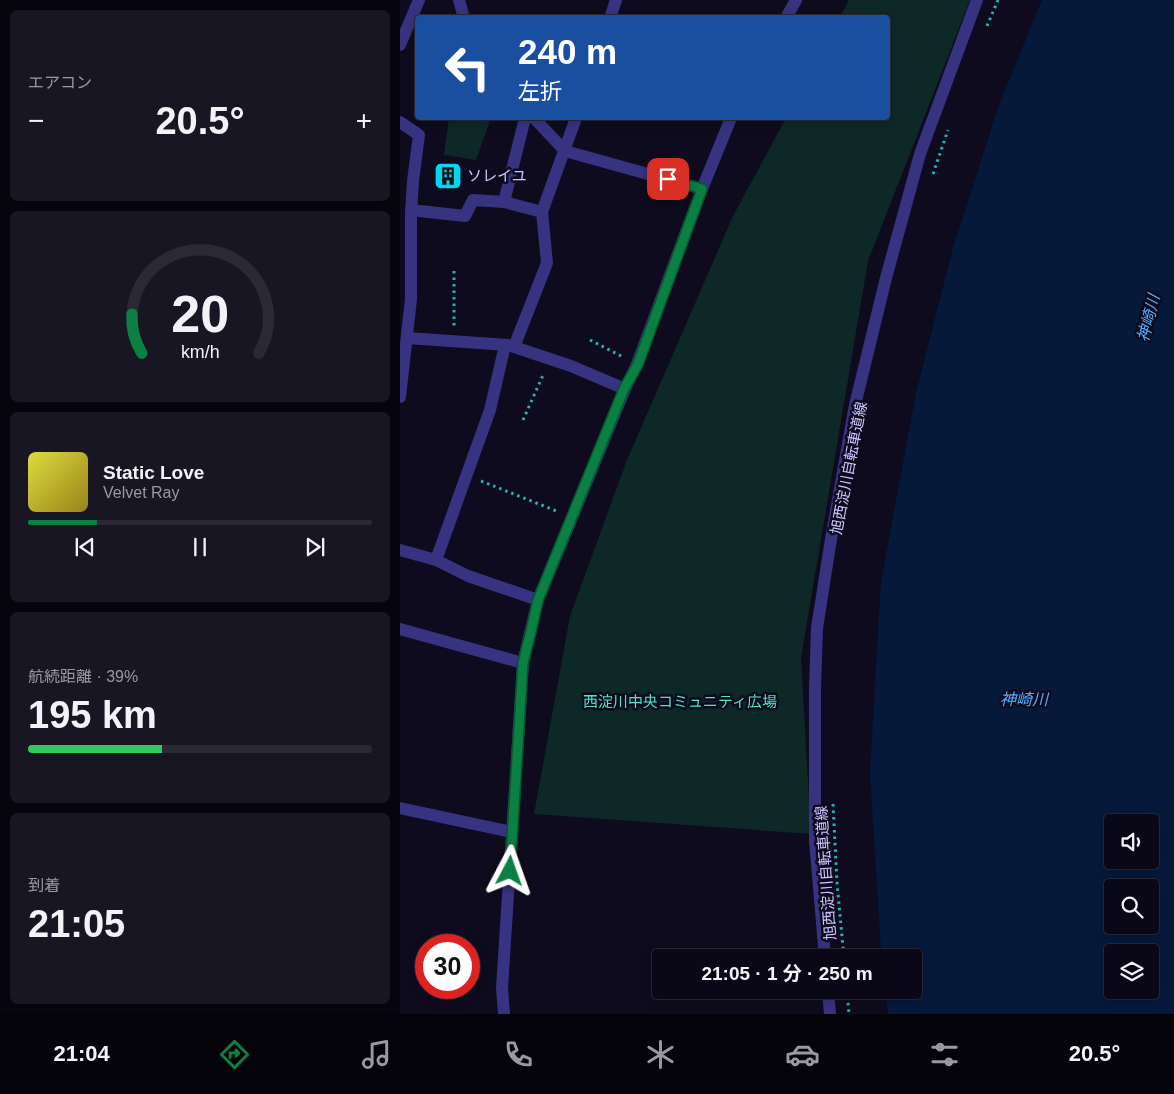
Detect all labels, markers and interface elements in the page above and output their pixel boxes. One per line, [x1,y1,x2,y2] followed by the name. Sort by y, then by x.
[518,32,617,71] text: 240 m
[435,35,500,100] icon: left
[28,74,92,91] text: エアコン
[518,79,562,104] text: 左折
[155,100,245,142] text: 20.5°
[28,105,44,136] text: −
[356,105,372,136] text: +
[647,158,689,200] pin
[433,161,463,191] building icon: ソレイユ
[654,165,682,193] icon: arrive
[467,167,527,184] place label: ソレイユ
[171,285,229,343] text: 20
[1134,291,1163,343] water label: 神崎川
[181,342,219,362] text: km/h
[827,400,870,536] street label: 旭西淀川自転車道線
[103,462,204,483] text: Static Love
[103,484,179,501] text: Velvet Ray
[71,533,99,561] icon: previous
[186,533,214,561] icon: pause
[301,533,329,561] icon: next
[28,668,138,685] text: 航続距離 · 39%
[1000,691,1050,708] water label: 神崎川
[583,693,777,710] park label: 西淀川中央コミュニティ広場
[28,694,157,736] text: 195 km
[812,805,839,941] street label: 旭西淀川自転車道線
[1104,814,1159,999] map controls
[1104,814,1159,869] button: sound
[483,844,535,896] position arrow
[28,877,60,894] text: 到着
[1104,879,1159,934] button: search
[28,903,125,945] text: 21:05
[415,934,480,999] speed limit sign: 30
[1104,944,1159,999] button: layers
[701,963,873,984] text: 21:05 · 1 分 · 250 m
[217,1037,252,1072] icon: directions
[359,1037,394,1072] icon: music
[501,1037,536,1072] icon: phone
[643,1037,678,1072] icon: climate
[785,1037,820,1072] icon: car
[927,1037,962,1072] icon: filters
[54,1041,110,1066] text: 21:04
[1069,1041,1120,1066] text: 20.5°

